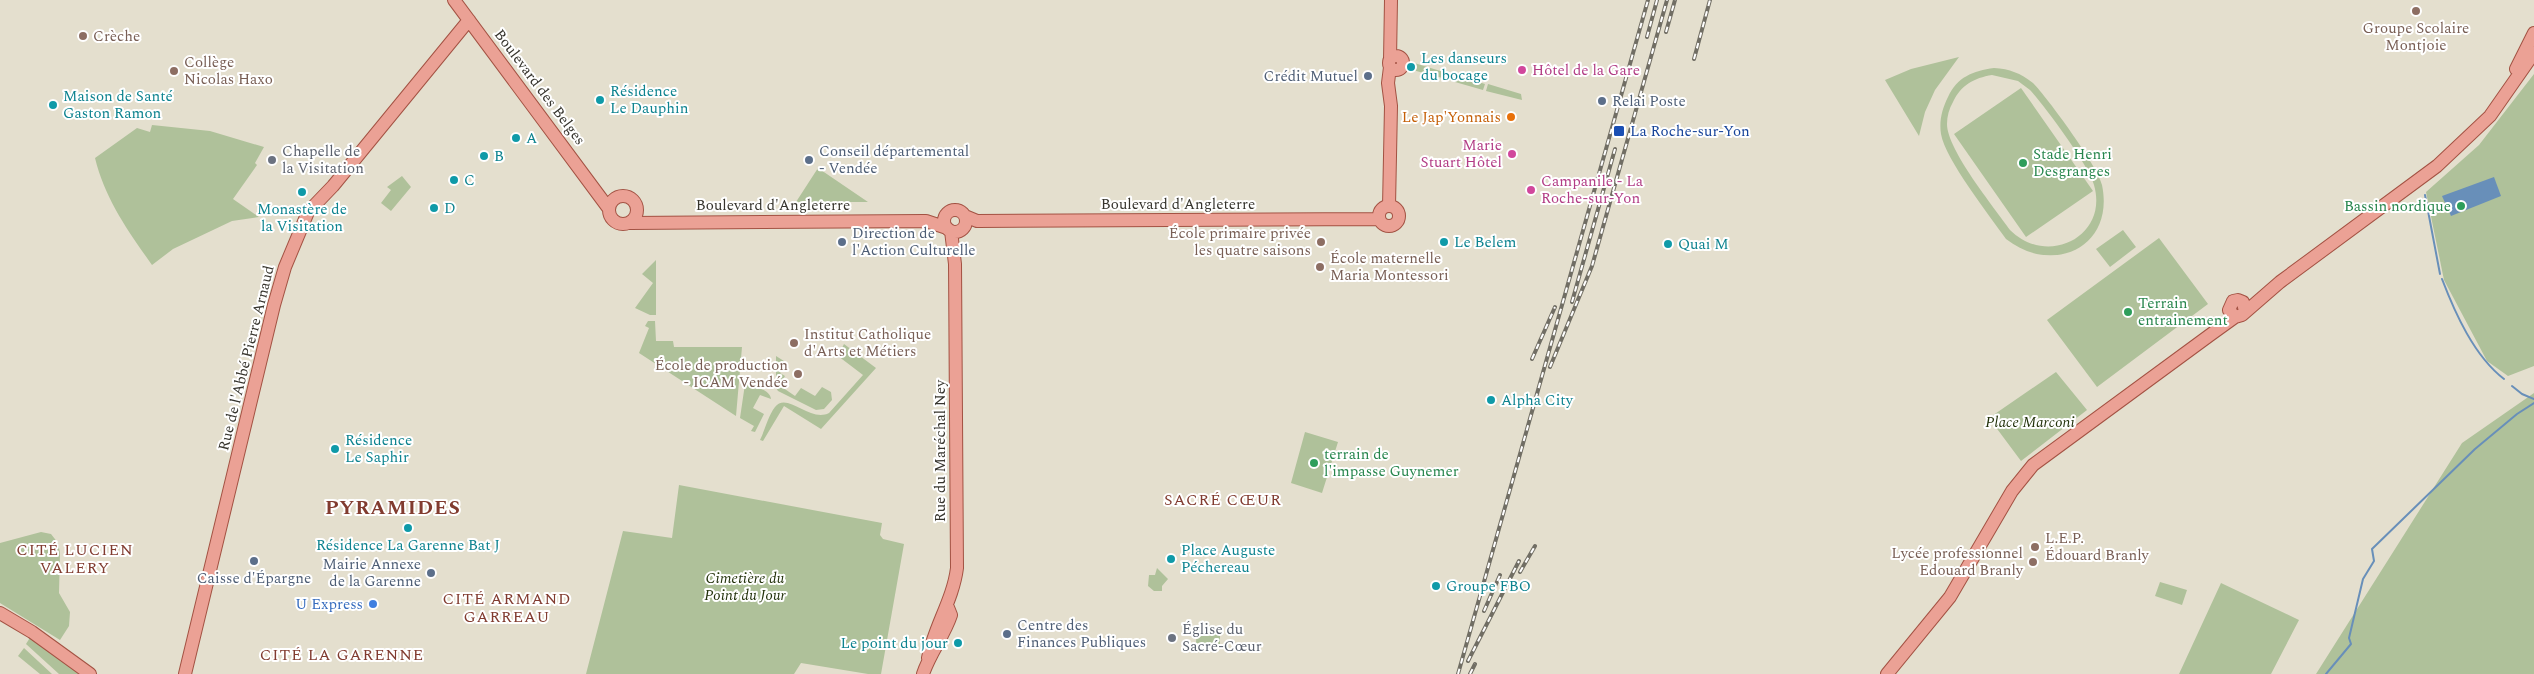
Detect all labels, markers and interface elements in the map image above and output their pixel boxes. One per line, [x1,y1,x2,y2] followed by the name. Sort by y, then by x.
[2410,5,2422,17] marker: Groupe Scolaire Montjoie
[2363,17,2469,57] place label: Groupe Scolaire Montjoie
[488,24,591,150] street label: Boulevard des Belges
[93,25,140,48] place label: Crèche
[77,30,89,42] marker: Crèche
[1421,47,1507,87] place label: Les danseurs du bocage
[184,51,273,91] place label: Collège Nicolas Haxo
[1532,59,1640,82] place label: Hôtel de la Gare
[1405,61,1417,73] marker: Les danseurs du bocage
[1516,64,1528,76] marker: Hôtel de la Gare
[168,65,180,77] marker: Collège Nicolas Haxo
[1264,65,1358,88] place label: Crédit Mutuel
[1362,70,1374,82] marker: Crédit Mutuel
[610,80,689,120] place label: Résidence Le Dauphin
[63,85,173,125] place label: Maison de Santé Gaston Ramon
[1612,90,1686,113] place label: Relai Poste
[594,94,606,106] marker: Résidence Le Dauphin
[1596,95,1608,107] marker: Relai Poste
[47,99,59,111] marker: Maison de Santé Gaston Ramon
[1402,106,1501,129] place label: Le Jap'Yonnais
[1505,111,1517,123] marker: Le Jap'Yonnais
[1630,120,1750,143] place label: La Roche-sur-Yon
[1612,124,1626,138] marker: La Roche-sur-Yon
[526,127,537,150] place label: A
[510,132,522,144] marker: A
[1421,134,1502,174] place label: Marie Stuart Hôtel
[282,140,364,180] place label: Chapelle de la Visitation
[819,140,969,180] place label: Conseil départemental - Vendée
[2033,143,2112,183] place label: Stade Henri Desgranges
[494,145,504,168] place label: B
[1506,148,1518,160] marker: Marie Stuart Hôtel
[478,150,490,162] marker: B
[266,154,278,166] marker: Chapelle de la Visitation
[803,154,815,166] marker: Conseil départemental - Vendée
[2017,157,2029,169] marker: Stade Henri Desgranges
[464,169,475,192] place label: C
[1541,170,1644,210] place label: Campanile - La Roche-sur-Yon
[448,174,460,186] marker: C
[1525,184,1537,196] marker: Campanile - La Roche-sur-Yon
[296,186,308,198] marker: Monastère de la Visitation
[1101,193,1255,216] street label: Boulevard d'Angleterre
[696,194,850,217] street label: Boulevard d'Angleterre
[2344,195,2451,218] place label: Bassin nordique
[444,197,456,220] place label: D
[257,198,347,238] place label: Monastère de la Visitation
[2455,200,2467,212] marker: Bassin nordique
[428,202,440,214] marker: D
[852,222,976,262] place label: Direction de l'Action Culturelle
[1169,222,1311,262] place label: École primaire privée les quatre saisons
[1454,231,1516,254] place label: Le Belem
[1678,233,1729,256] place label: Quai M
[836,236,848,248] marker: Direction de l'Action Culturelle
[1315,236,1327,248] marker: École primaire privée les quatre saisons
[1438,236,1450,248] marker: Le Belem
[1662,238,1674,250] marker: Quai M
[1330,247,1449,287] place label: École maternelle Maria Montessori
[1314,261,1326,273] marker: École maternelle Maria Montessori
[212,263,281,453] street label: Rue de l'Abbé Pierre Arnaud
[2138,292,2228,332] place label: Terrain entrainement
[2122,306,2134,318] marker: Terrain entrainement
[804,323,931,363] place label: Institut Catholique d'Arts et Métiers
[788,337,800,349] marker: Institut Catholique d'Arts et Métiers
[655,354,788,394] place label: École de production - ICAM Vendée
[792,368,804,380] marker: École de production - ICAM Vendée
[929,379,952,522] street label: Rue du Maréchal Ney
[1501,389,1574,412] place label: Alpha City
[1485,394,1497,406] marker: Alpha City
[1985,411,2075,434] park label: Place Marconi
[345,429,412,469] place label: Résidence Le Saphir
[329,443,341,455] marker: Résidence Le Saphir
[1324,443,1459,483] place label: terrain de l'impasse Guynemer
[1308,457,1320,469] marker: terrain de l'impasse Guynemer
[1164,488,1282,512] district label: SACRÉ CŒUR
[325,493,461,523] district label: PYRAMIDES
[402,522,414,534] marker: Résidence La Garenne Bat J
[2045,527,2150,567] place label: L.E.P. Édouard Branly
[316,534,500,557] place label: Résidence La Garenne Bat J
[16,538,134,580] district label: CITÉ LUCIEN VALERY
[1181,539,1275,579] place label: Place Auguste Péchereau
[2029,541,2041,553] marker: L.E.P. Édouard Branly
[1891,542,2024,582] place label: Lycée professionnel Edouard Branly
[323,553,421,593] place label: Mairie Annexe de la Garenne
[1165,553,1177,565] marker: Place Auguste Péchereau
[248,555,260,567] marker: Caisse d'Épargne
[2027,556,2039,568] marker: Lycée professionnel Edouard Branly
[197,567,311,590] place label: Caisse d'Épargne
[425,567,437,579] marker: Mairie Annexe de la Garenne
[704,567,787,607] park label: Cimetière du Point du Jour
[1446,575,1531,598] place label: Groupe FBO
[1430,580,1442,592] marker: Groupe FBO
[442,587,572,629] district label: CITÉ ARMAND GARREAU
[295,593,363,616] place label: U Express
[367,598,379,610] marker: U Express
[1017,614,1146,654] place label: Centre des Finances Publiques
[1182,618,1262,658] place label: Église du Sacré-Cœur
[1001,628,1013,640] marker: Centre des Finances Publiques
[841,632,948,655] place label: Le point du jour
[1166,632,1178,644] marker: Église du Sacré-Cœur
[952,637,964,649] marker: Le point du jour
[260,643,424,667] district label: CITÉ LA GARENNE

